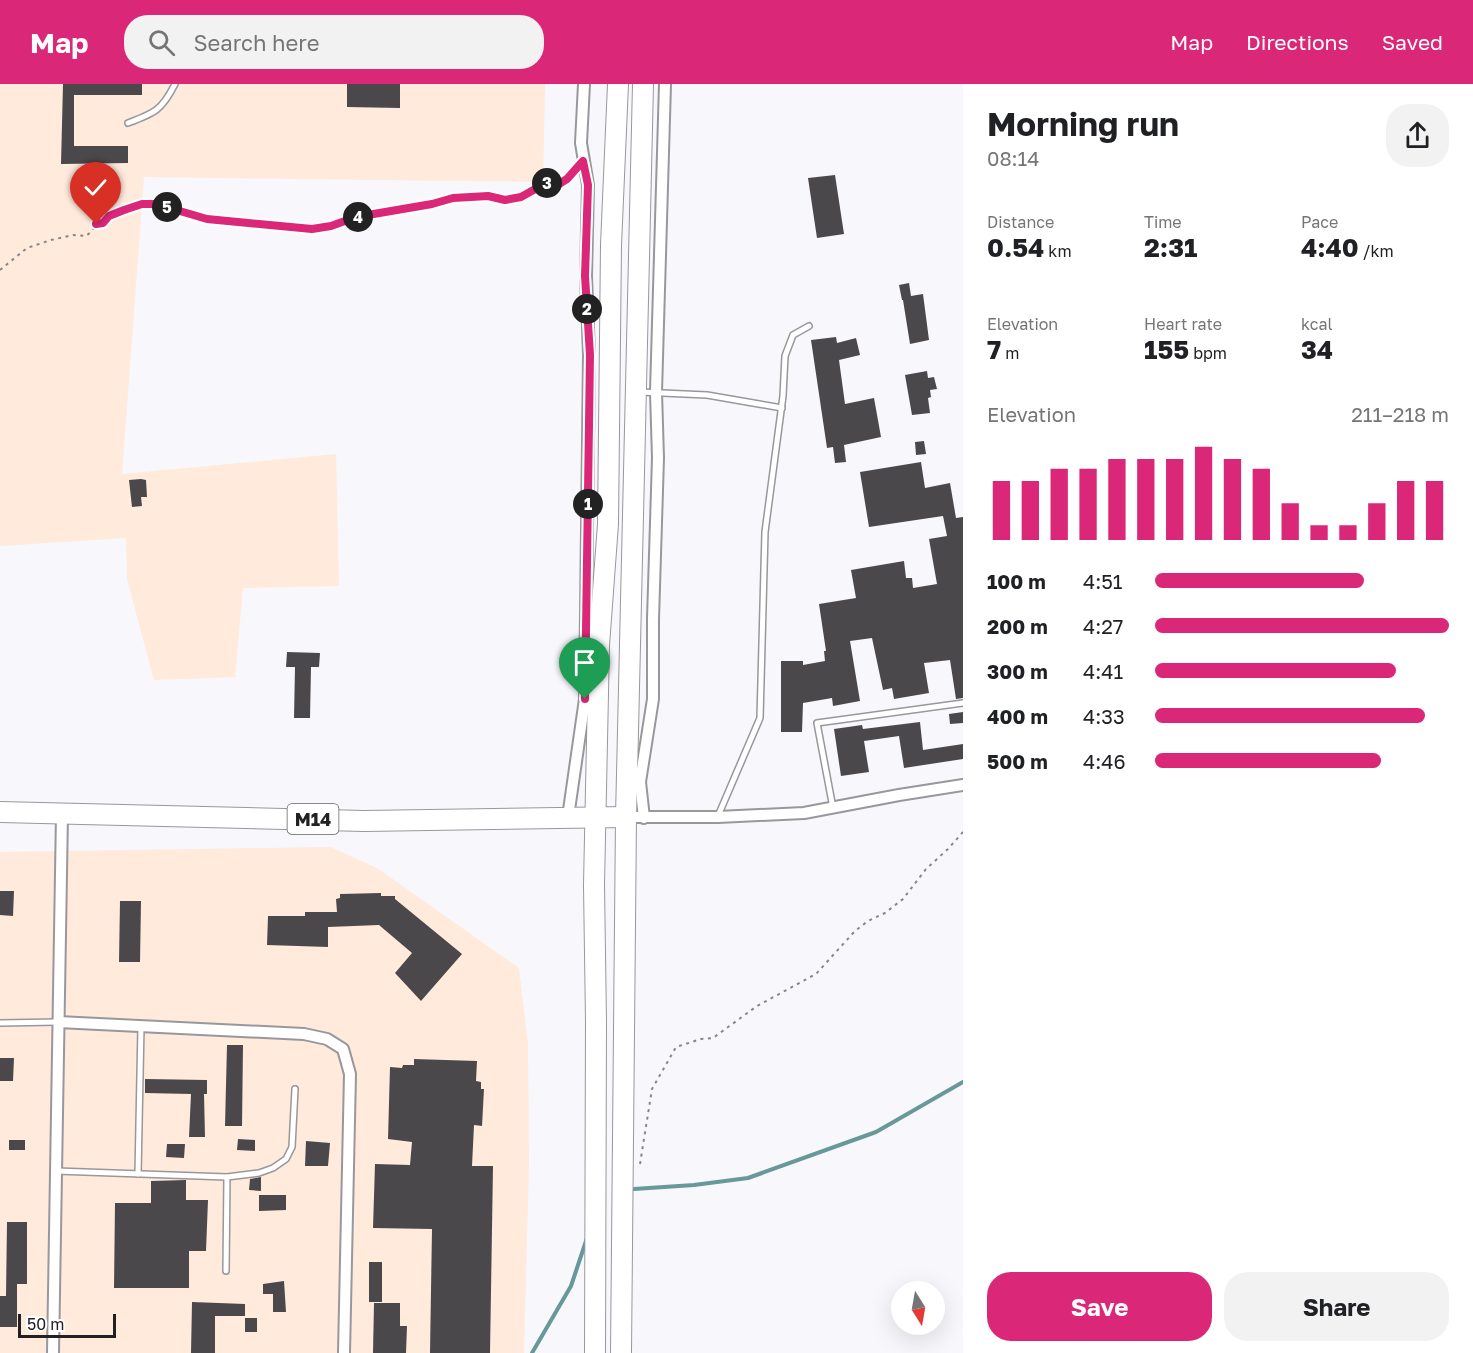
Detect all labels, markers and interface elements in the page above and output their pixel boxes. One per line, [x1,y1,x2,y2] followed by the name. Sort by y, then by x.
[124,15,544,69] search box
[30,26,88,59] text: Map
[145,26,178,59] icon: search
[193,29,319,56] text: Search here
[1170,29,1213,55] text: Map
[1246,29,1349,55] text: Directions
[1382,29,1443,55] text: Saved
[987,104,1179,143] text: Morning run
[1386,104,1449,167] button: share
[987,146,1040,170] text: 08:14
[70,162,121,224] pin
[532,168,562,198] pin: 3
[79,171,112,204] icon: check
[542,173,552,193] text: 3
[152,192,182,222] pin: 5
[162,197,172,217] text: 5
[343,202,373,232] pin: 4
[353,207,363,227] text: 4
[987,212,1054,232] text: Distance
[1144,212,1182,232] text: Time
[1301,212,1338,232] text: Pace
[987,232,1044,263] text: 0.54
[1144,232,1197,263] text: 2:31
[1301,232,1359,263] text: 4:40
[1044,241,1072,261] text: km
[1359,241,1394,261] text: /km
[572,294,602,324] pin: 2
[582,299,592,319] text: 2
[987,314,1058,334] text: Elevation
[1144,314,1222,334] text: Heart rate
[1301,314,1333,334] text: kcal
[987,334,1001,365] text: 7
[1144,334,1189,365] text: 155
[1301,334,1333,365] text: 34
[1001,343,1019,363] text: m
[1189,343,1227,363] text: bpm
[987,402,1076,426] text: Elevation
[1351,402,1449,426] text: 211–218 m
[573,489,603,519] pin: 1
[584,494,592,514] text: 1
[987,569,1046,593] text: 100 m
[1083,569,1123,593] text: 4:51
[987,614,1048,638] text: 200 m
[1083,614,1123,638] text: 4:27
[559,637,610,699] pin
[568,646,601,679] icon: arrive
[987,659,1048,683] text: 300 m
[1083,659,1123,683] text: 4:41
[987,704,1048,728] text: 400 m
[1083,704,1125,728] text: 4:33
[987,749,1048,773] text: 500 m
[1083,749,1126,773] text: 4:46
[288,804,338,834] road number: M14
[987,1272,1212,1341] button: Save
[1224,1272,1449,1341] button: Share
[891,1281,945,1335] north arrow
[891,1281,945,1335] map controls
[18,1311,116,1338] scale bar
[27,1314,64,1334] text: 50 m

